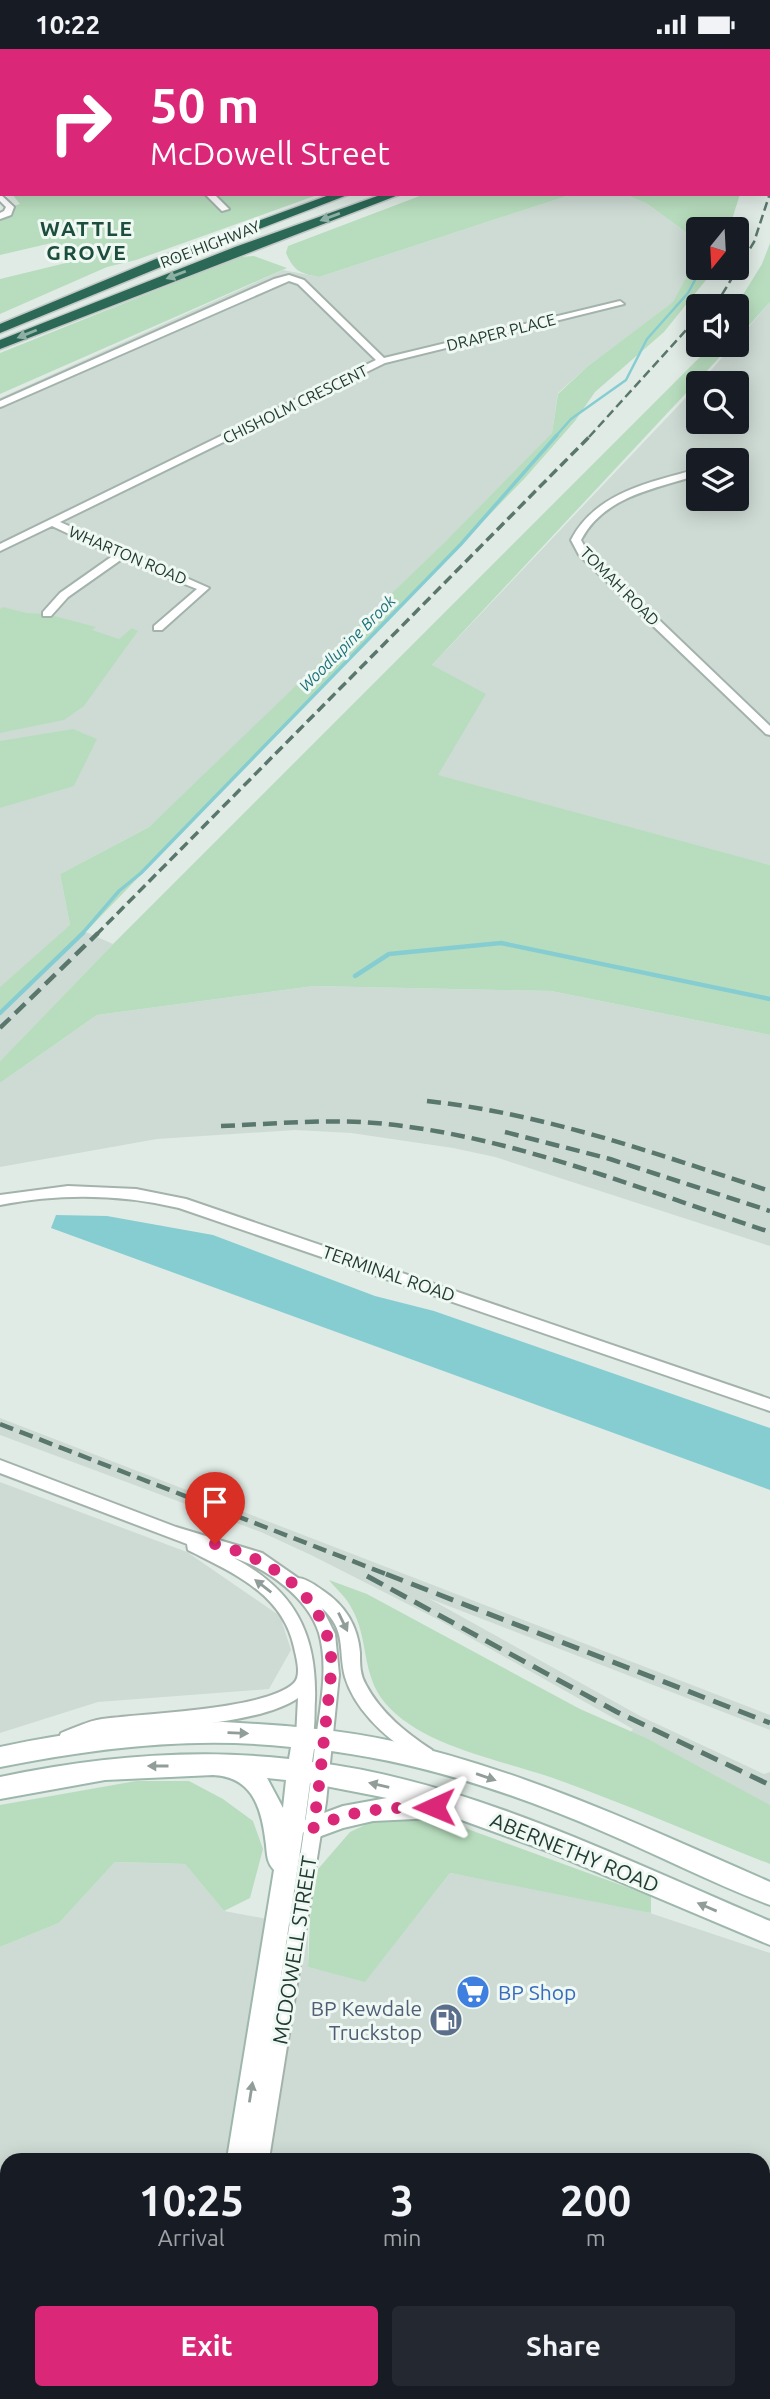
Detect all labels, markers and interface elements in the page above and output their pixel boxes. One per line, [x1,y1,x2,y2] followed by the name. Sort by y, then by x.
[35,10,100,39] text: 10:22
[35,77,126,168] icon: right
[150,77,259,132] text: 50 m
[150,135,390,171] text: McDowell Street
[320,212,341,223] one-way arrow
[40,216,134,264] district label: WATTLE GROVE
[158,216,263,271] street label: ROE HIGHWAY
[686,217,749,280] north arrow
[686,217,749,511] map controls
[166,270,187,281] one-way arrow
[686,294,749,357] button: sound
[445,310,557,354] street label: DRAPER PLACE
[17,328,38,339] one-way arrow
[220,361,370,447] street label: CHISHOLM CRESCENT
[686,371,749,434] button: search
[686,448,749,511] button: layers
[66,522,190,588] street label: WHARTON ROAD
[577,543,663,629] street label: TOMAH ROAD
[295,591,399,695] water label: Woodlupine Brook
[320,1241,458,1305] street label: TERMINAL ROAD
[185,1472,245,1544] pin
[196,1483,234,1521] icon: arrive
[255,1578,273,1593] one-way arrow
[337,1613,349,1633] one-way arrow
[227,1727,249,1738] one-way arrow
[147,1760,169,1772] one-way arrow
[397,1770,471,1844] position arrow
[475,1772,496,1783] one-way arrow
[368,1779,390,1790] one-way arrow
[487,1807,663,1897] street label: ABERNETHY ROAD
[267,1854,321,2046] street label: MCDOWELL STREET
[696,1901,717,1912] one-way arrow
[454,1973,492,2011] supermarket icon: BP Shop
[498,1980,576,2004] place label: BP Shop
[311,1996,422,2044] place label: BP Kewdale Truckstop
[427,2001,465,2039] fuel station icon: BP Kewdale Truckstop
[246,2081,257,2103] one-way arrow
[139,2177,244,2224] text: 10:25
[390,2177,414,2224] text: 3
[560,2177,631,2224] text: 200
[158,2225,225,2250] text: Arrival
[383,2225,421,2250] text: min
[586,2225,606,2250] text: m
[35,2306,378,2386] button: Exit
[392,2306,735,2386] button: Share

